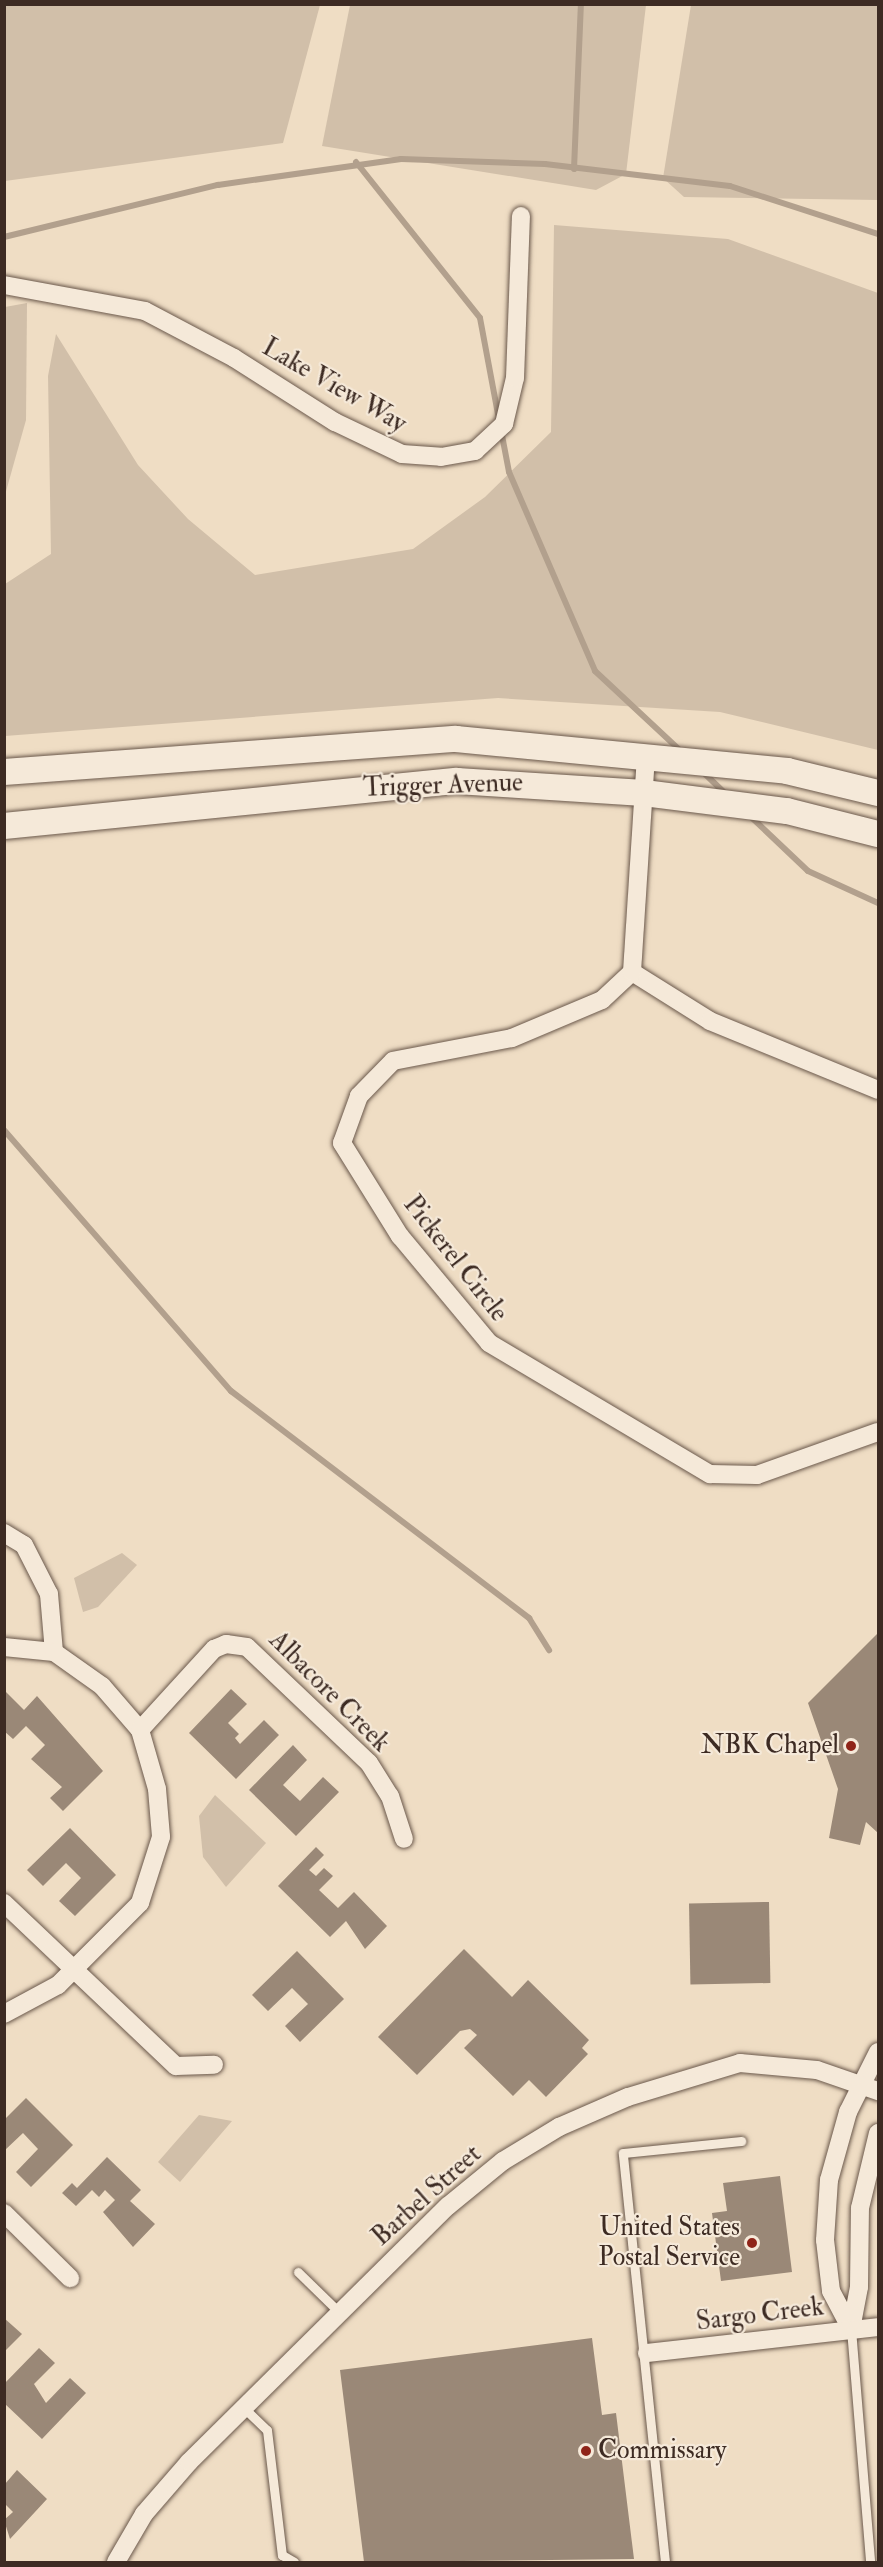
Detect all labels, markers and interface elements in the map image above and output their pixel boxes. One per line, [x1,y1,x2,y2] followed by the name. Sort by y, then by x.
[256,332,412,440] street label: Lake View Way
[363,768,523,804] street label: Trigger Avenue
[396,1190,514,1328] street label: Pickerel Circle
[262,1625,396,1759] street label: Albacore Creek
[701,1730,839,1762] place label: NBK Chapel
[844,1739,858,1753] marker: NBK Chapel
[366,2139,488,2253] street label: Barbel Street
[598,2212,740,2274] place label: United States Postal Service
[745,2236,759,2250] marker: United States Postal Service
[695,2292,825,2338] street label: Sargo Creek
[598,2435,726,2467] place label: Commissary
[579,2444,593,2458] marker: Commissary

